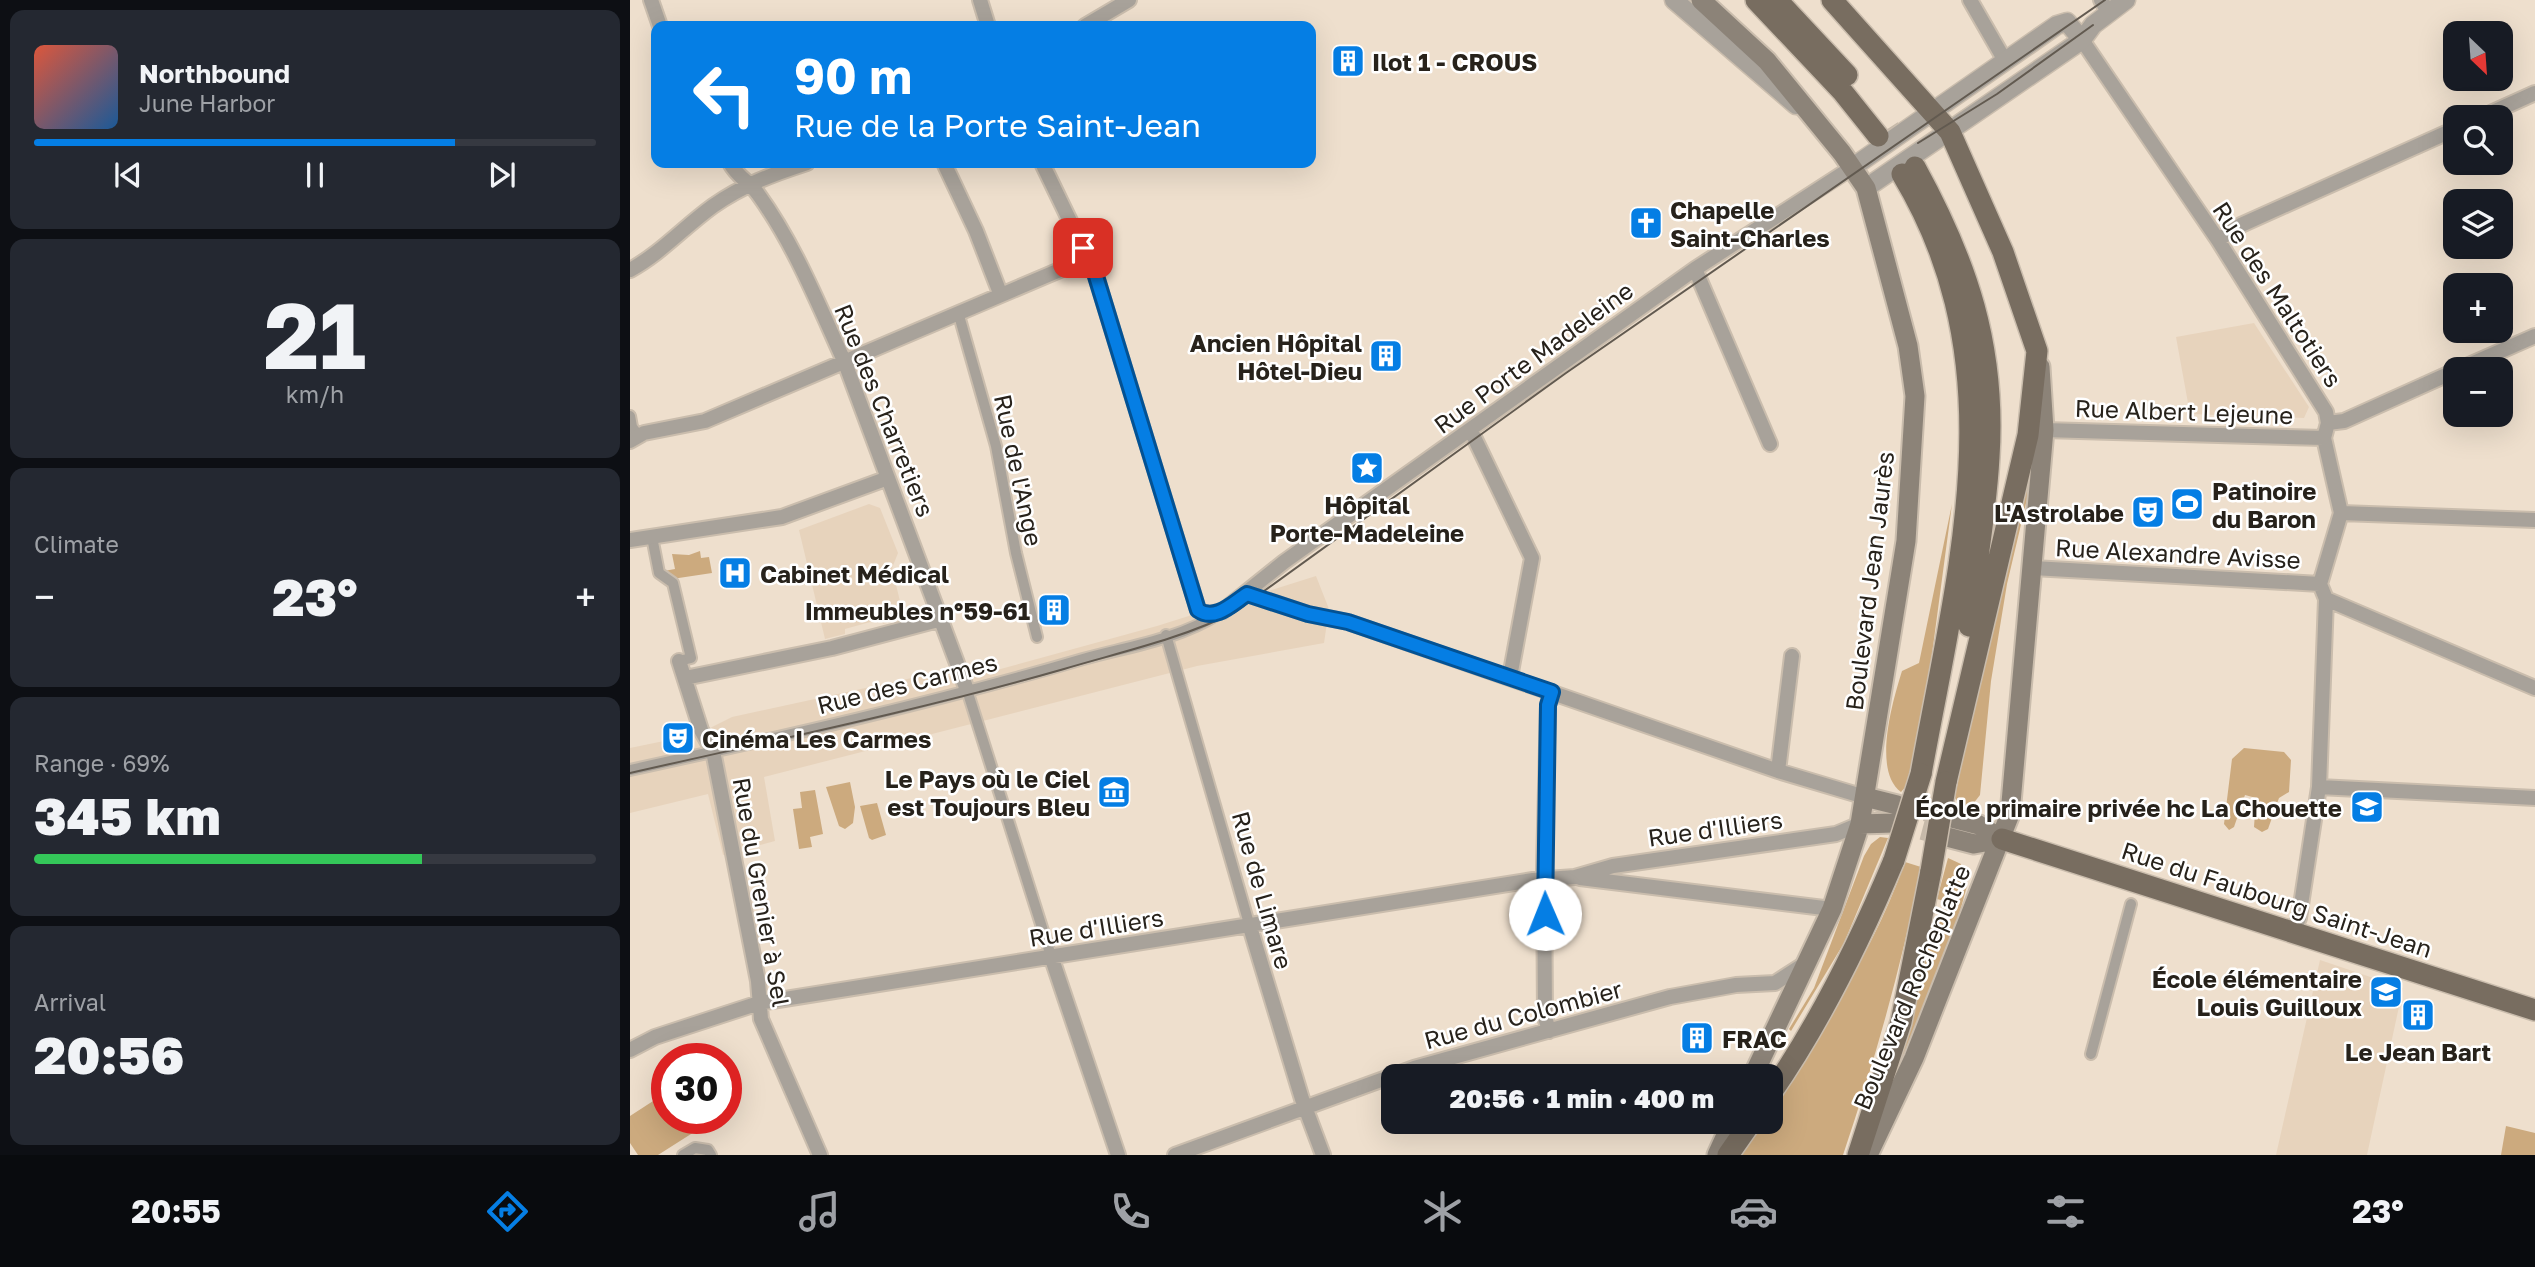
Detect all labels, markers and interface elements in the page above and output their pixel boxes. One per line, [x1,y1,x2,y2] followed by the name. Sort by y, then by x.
[2443,21,2513,91] north arrow
[2443,21,2513,427] map controls
[1329,42,1367,80] building icon: Ilot 1 - CROUS
[794,46,912,105] text: 90 m
[1372,47,1537,76] place label: Ilot 1 - CROUS
[679,49,770,140] icon: left
[139,58,290,89] text: Northbound
[139,89,275,117] text: June Harbor
[2443,105,2513,175] button: search
[794,106,1201,144] text: Rue de la Porte Saint-Jean
[109,156,147,194] icon: previous
[296,156,334,194] icon: pause
[483,156,521,194] icon: next
[2443,189,2513,259] button: layers
[1670,195,1830,252] place label: Chapelle Saint-Charles
[2207,196,2349,392] street label: Rue des Maltotiers
[1627,204,1665,242] church icon: Chapelle Saint-Charles
[1053,218,1113,278] pin
[1064,229,1102,267] icon: arrive
[2443,273,2513,343] button: +
[1428,275,1638,439] street label: Rue Porte Madeleine
[264,280,366,389] text: 21
[829,299,941,521] street label: Rue des Charretiers
[1190,328,1362,385] place label: Ancien Hôpital Hôtel-Dieu
[1367,337,1405,375] building icon: Ancien Hôpital Hôtel-Dieu
[2443,357,2513,427] button: −
[286,380,344,408] text: km/h
[989,391,1049,549] street label: Rue de l'Ange
[2074,393,2294,429] street label: Rue Albert Lejeune
[1348,449,1386,487] place icon: Hôpital Porte-Madeleine
[1839,450,1899,712] street label: Boulevard Jean Jaurès
[2212,476,2316,533] place label: Patinoire du Baron
[2168,485,2206,523] sports icon: Patinoire du Baron
[1270,490,1464,547] place label: Hôpital Porte-Madeleine
[2129,493,2167,531] theatre icon: L'Astrolabe
[1994,498,2124,527] place label: L'Astrolabe
[34,530,119,558] text: Climate
[2055,532,2301,574] street label: Rue Alexandre Avisse
[716,554,754,592] hospital icon: Cabinet Médical
[760,559,949,588] place label: Cabinet Médical
[272,565,358,627] text: 23°
[34,574,55,619] text: −
[575,574,596,619] text: +
[1035,591,1073,629] building icon: Immeubles n°59-61
[805,596,1030,625] place label: Immeubles n°59-61
[814,647,1000,719] street label: Rue des Carmes
[659,719,697,757] theatre icon: Cinéma Les Carmes
[702,724,931,753] place label: Cinéma Les Carmes
[34,749,170,777] text: Range · 69%
[885,764,1090,821] place label: Le Pays où le Ciel est Toujours Bleu
[1095,773,1133,811] museum icon: Le Pays où le Ciel est Toujours Bleu
[728,775,796,1009] street label: Rue du Grenier à Sel
[34,784,221,846] text: 345 km
[2348,788,2386,826] school or university icon: École primaire privée hc La Chouette
[1915,793,2342,822] place label: École primaire privée hc La Chouette
[1646,804,1784,852] street label: Rue d'Illiers
[1227,808,1299,972] street label: Rue de Limare
[2118,835,2436,963] street label: Rue du Faubourg Saint-Jean
[1846,860,1976,1114] street label: Boulevard Rocheplatte
[1508,877,1582,951] position arrow
[1027,902,1165,952] street label: Rue d'Illiers
[2152,964,2362,1021] place label: École élémentaire Louis Guilloux
[2367,973,2405,1011] school or university icon: École élémentaire Louis Guilloux
[1421,974,1625,1054] street label: Rue du Colombier
[34,988,106,1016] text: Arrival
[2399,996,2437,1034] building icon: Le Jean Bart
[1678,1019,1716,1057] building icon: FRAC
[34,1023,184,1085] text: 20:56
[1722,1024,1787,1053] place label: FRAC
[2345,1037,2491,1066] place label: Le Jean Bart
[651,1043,742,1134] speed limit sign: 30
[1450,1083,1714,1114] text: 20:56 · 1 min · 400 m
[483,1187,532,1236] icon: directions
[795,1187,844,1236] icon: music
[1106,1187,1155,1236] icon: phone
[1418,1187,1467,1236] icon: climate
[1729,1187,1778,1236] icon: car
[2041,1187,2090,1236] icon: filters
[131,1192,221,1230] text: 20:55
[2352,1192,2404,1230] text: 23°

